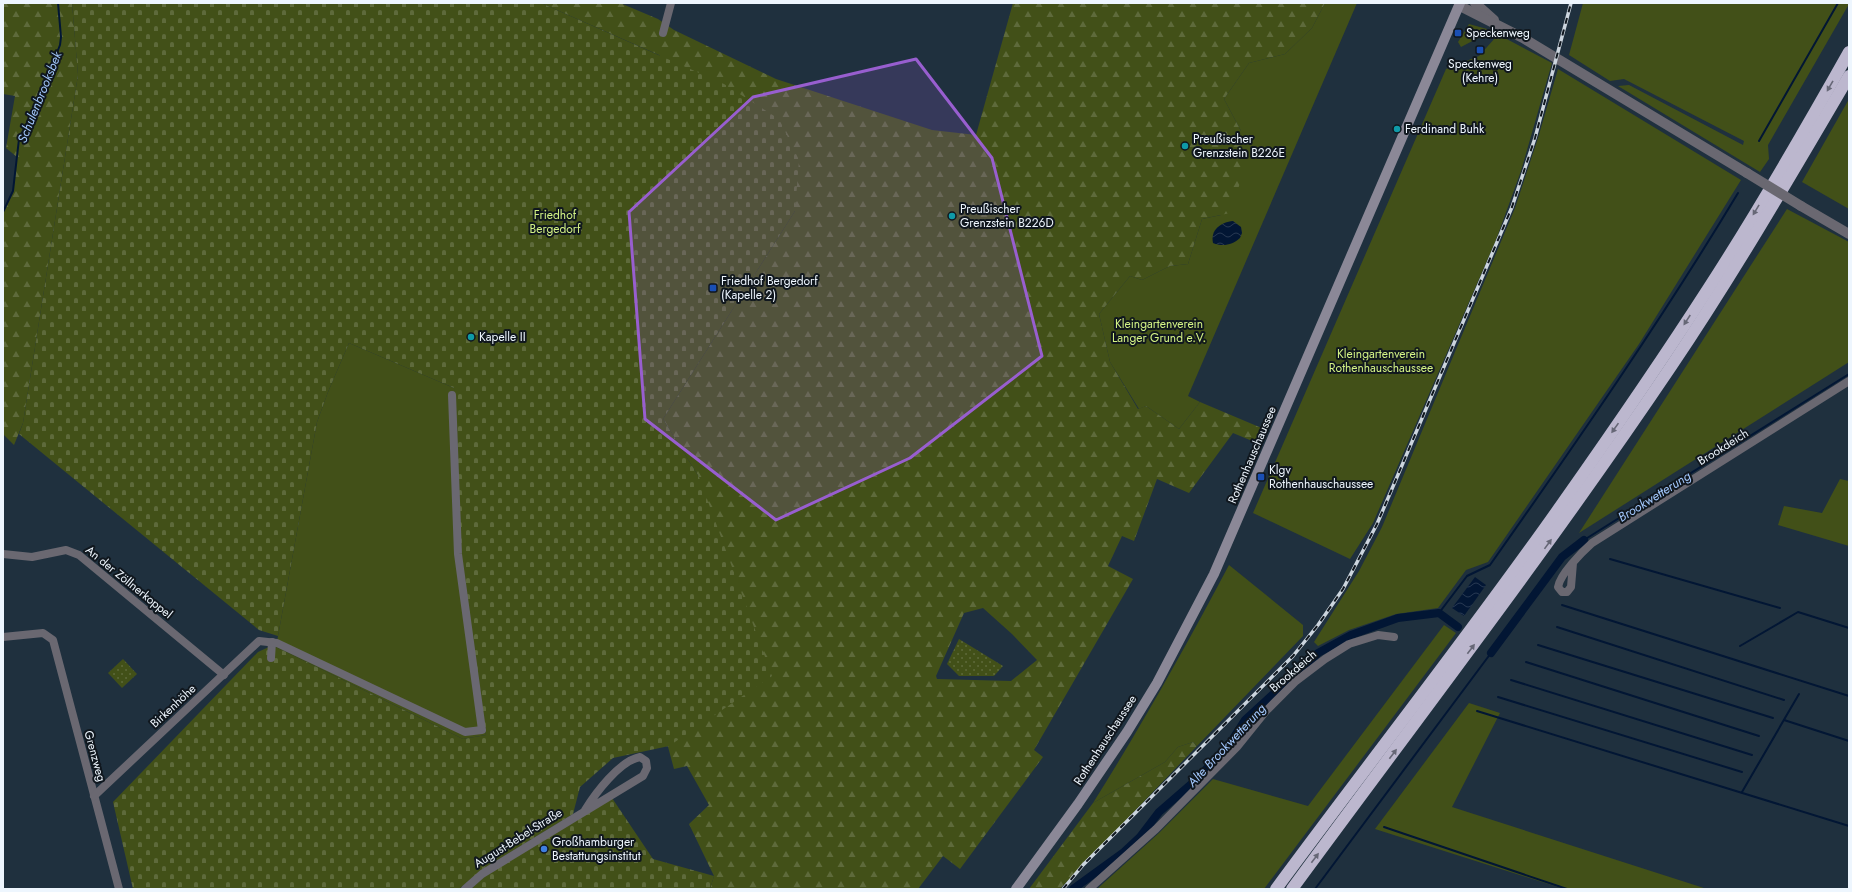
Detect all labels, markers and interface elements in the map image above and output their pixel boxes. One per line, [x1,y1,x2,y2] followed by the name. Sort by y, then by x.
[1466,24,1530,42] place label: Speckenweg
[1453,28,1463,38] marker: Speckenweg
[1475,45,1485,55] marker: Speckenweg (Kehre)
[12,48,67,146] water label: Schulenbrooksbek
[1448,55,1512,87] place label: Speckenweg (Kehre)
[1826,80,1833,92] one-way arrow
[1405,120,1485,138] place label: Ferdinand Buhk
[1392,124,1402,134] marker: Ferdinand Buhk
[1193,130,1285,162] place label: Preußischer Grenzstein B226E
[1180,141,1190,151] marker: Preußischer Grenzstein B226E
[960,200,1054,232] place label: Preußischer Grenzstein B226D
[1753,204,1760,216] one-way arrow
[530,206,581,238] park label: Friedhof Bergedorf
[947,211,957,221] marker: Preußischer Grenzstein B226D
[721,272,818,304] place label: Friedhof Bergedorf (Kapelle 2)
[708,283,718,293] marker: Friedhof Bergedorf (Kapelle 2)
[1684,314,1691,326] one-way arrow
[1112,315,1206,347] park label: Kleingartenverein Langer Grund e.V.
[479,328,526,346] place label: Kapelle II
[466,332,476,342] marker: Kapelle II
[1329,345,1433,377] park label: Kleingartenverein Rothenhauschaussee
[1223,403,1281,507] street label: Rothenhauschaussee
[1611,422,1619,433] one-way arrow
[1694,424,1752,470] street label: Brookdeich
[1269,461,1373,493] place label: Klgv Rothenhauschaussee
[1614,466,1694,526] water label: Brookwetterung
[1256,472,1266,482] marker: Klgv Rothenhauschaussee
[1543,539,1552,550] one-way arrow
[81,541,177,623] street label: An der Zöllnerkoppel
[1467,644,1475,655] one-way arrow
[1266,645,1320,697] street label: Brookdeich
[146,680,200,732] street label: Birkenhöhe
[1069,691,1141,789] street label: Rothenhauschaussee
[1182,700,1270,792] water label: Alte Brookwetterung
[80,728,110,784] street label: Grenzweg
[1389,748,1397,759] one-way arrow
[470,804,566,872] street label: August-Bebel-Straße
[552,833,641,865] place label: Großhamburger Bestattungsinstitut
[539,844,549,854] marker: Großhamburger Bestattungsinstitut
[1311,852,1319,863] one-way arrow

